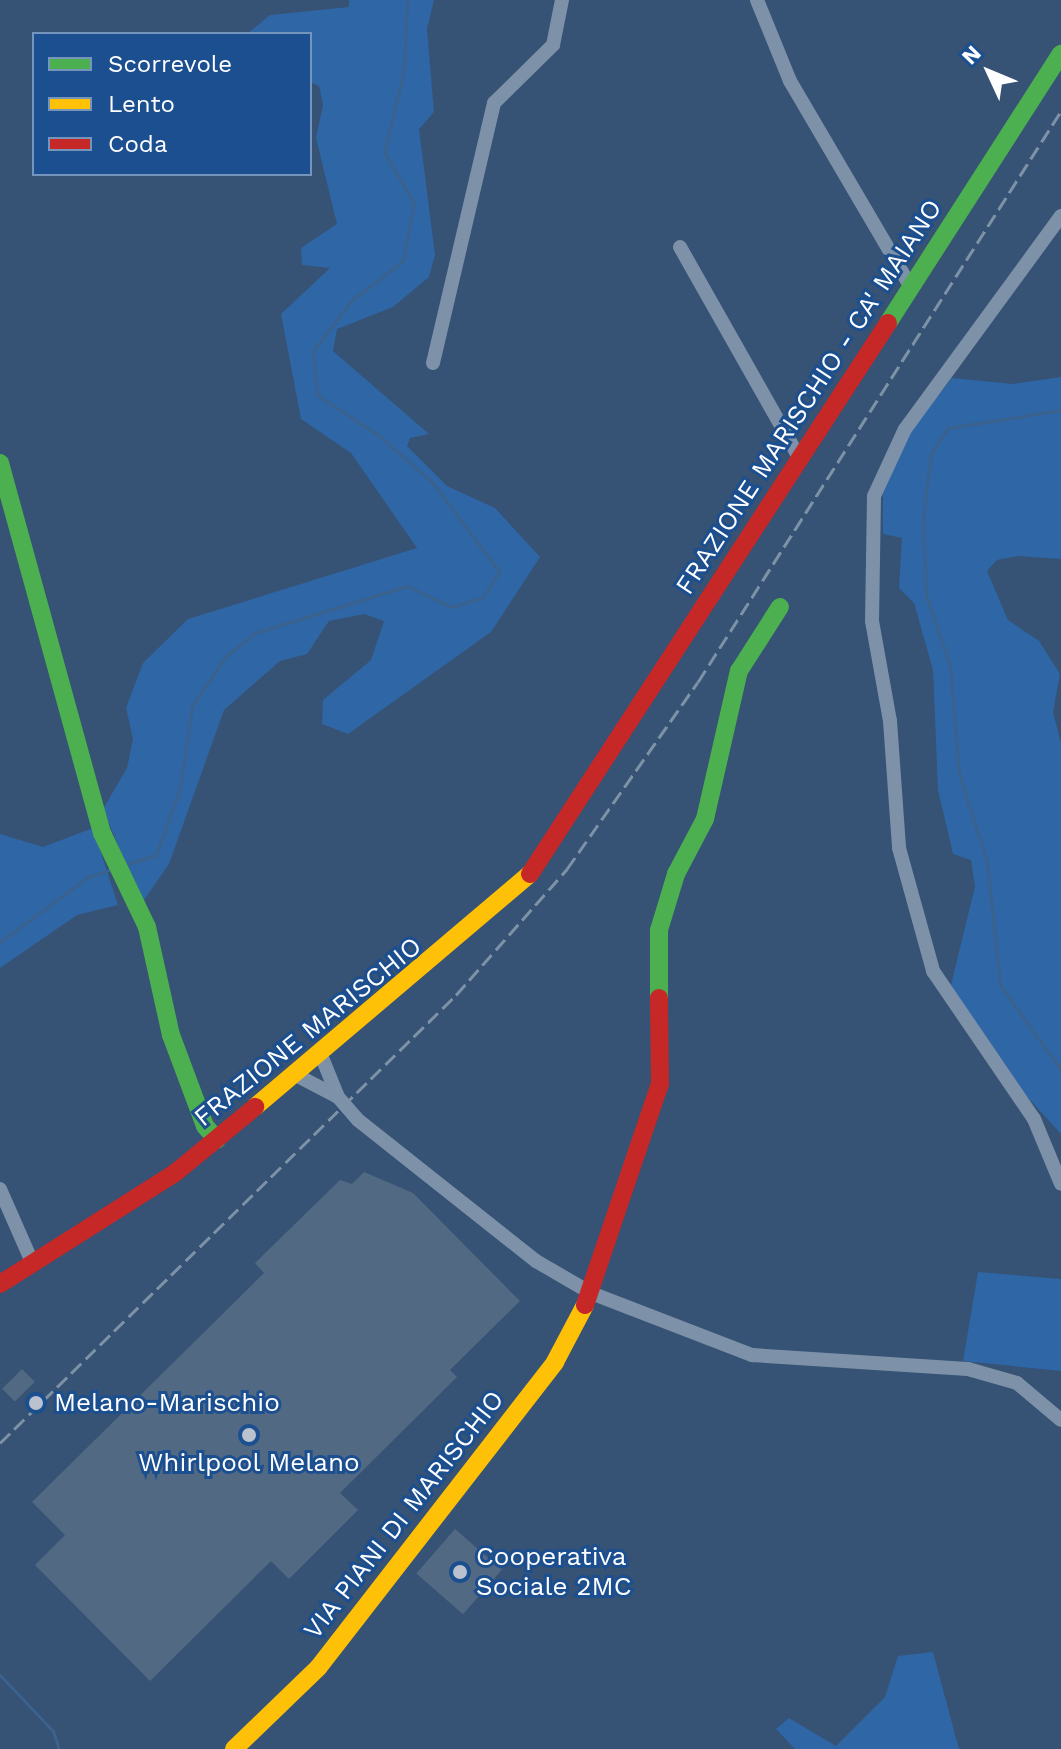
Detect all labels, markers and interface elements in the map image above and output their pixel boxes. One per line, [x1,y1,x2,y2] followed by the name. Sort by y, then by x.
[32,32,312,176] legend
[949,32,1029,112] north arrow
[957,40,986,70] text: N
[108,50,232,78] text: Scorrevole
[108,90,175,118] text: Lento
[108,130,168,158] text: Coda
[669,194,949,600] street label: FRAZIONE MARISCHIO - CA' MAIANO
[188,931,428,1133] street label: FRAZIONE MARISCHIO
[297,1384,511,1646] street label: VIA PIANI DI MARISCHIO
[54,1387,280,1419] place label: Melano-Marischio
[25,1392,47,1414] marker: Melano-Marischio
[240,1426,258,1444] marker: Whirlpool Melano
[138,1447,360,1479] place label: Whirlpool Melano
[476,1541,631,1602] place label: Cooperativa Sociale 2MC
[451,1563,469,1581] marker: Cooperativa Sociale 2MC

